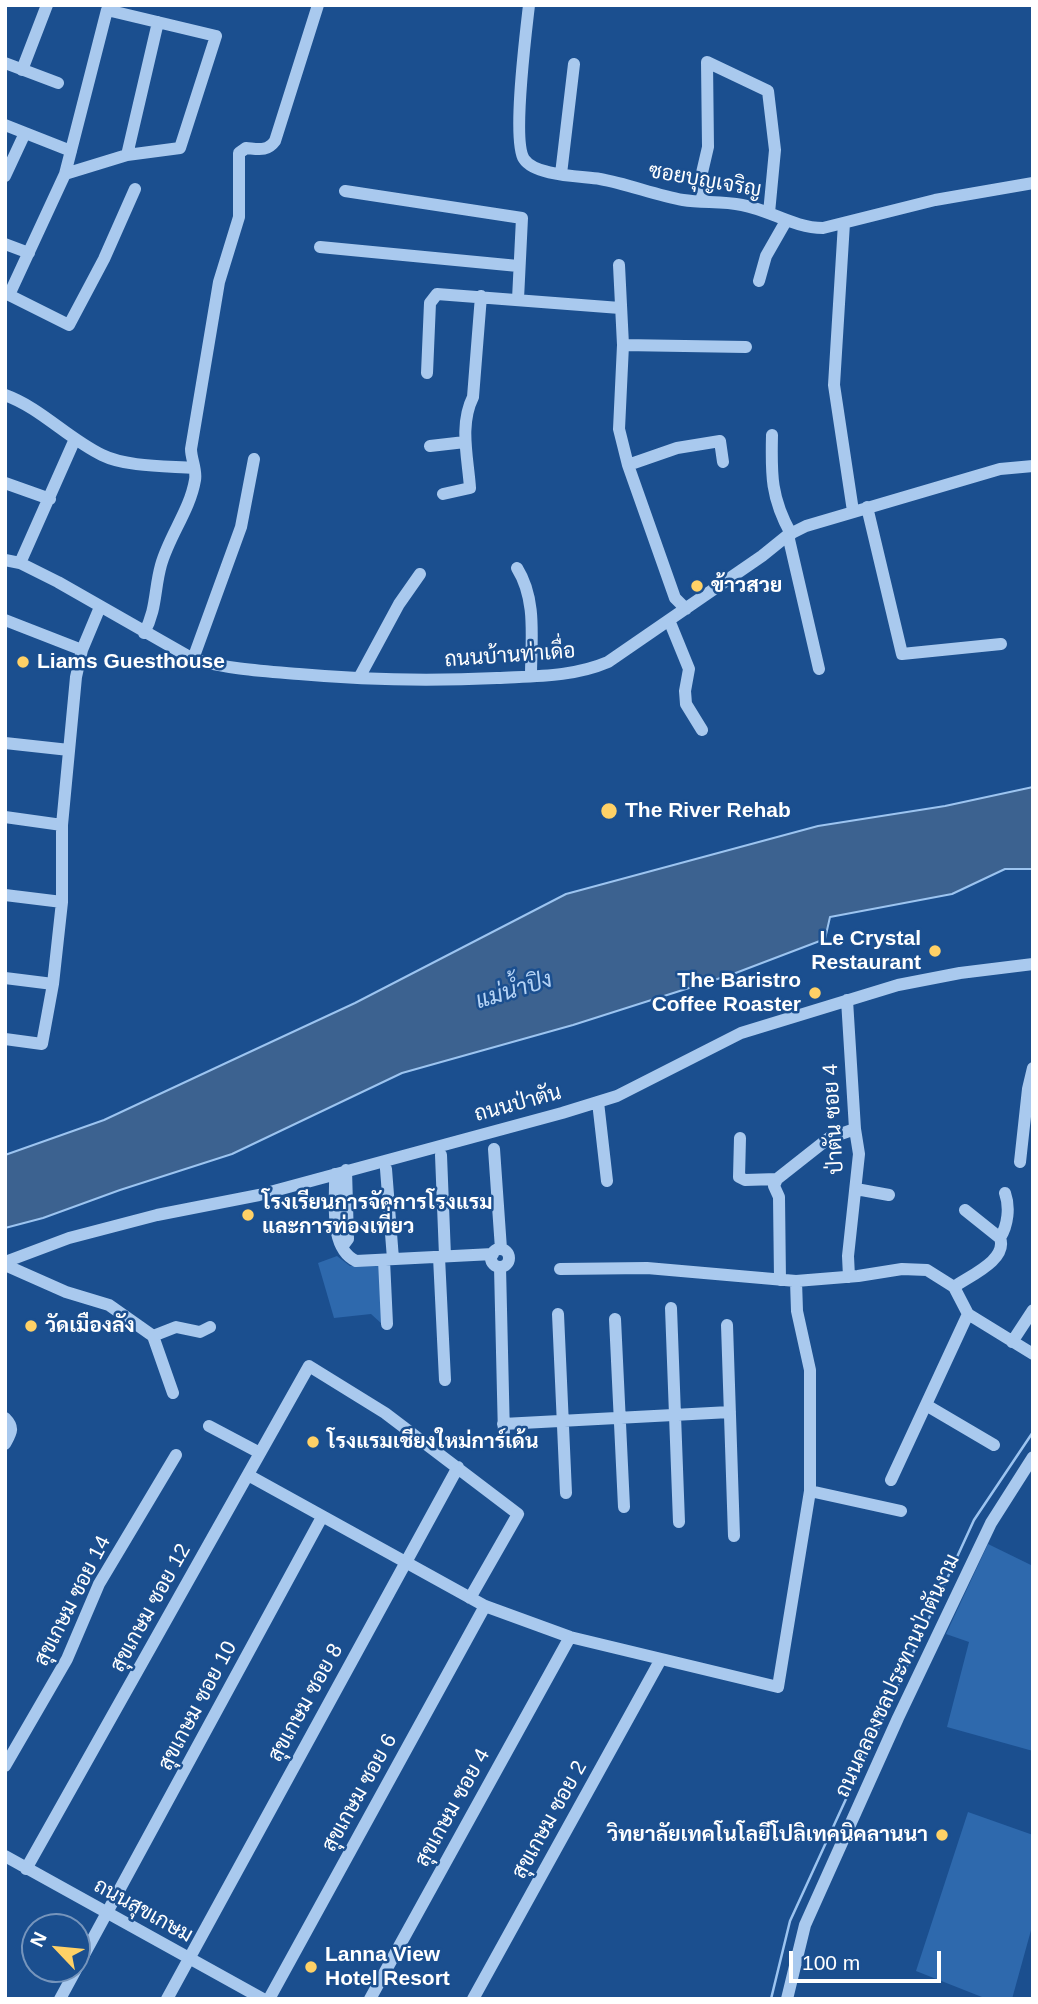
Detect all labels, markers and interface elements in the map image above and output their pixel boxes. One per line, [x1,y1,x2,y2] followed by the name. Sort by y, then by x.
[647,159,763,203] street label: ซอยบุญเจริญ
[711,573,782,599] place label: ข้าวสวย
[689,578,705,594] marker: ข้าวสวย
[444,639,576,673] street label: ถนนบ้านท่าเดื่อ
[37,649,225,675] place label: Liams Guesthouse
[15,654,31,670] marker: Liams Guesthouse
[625,798,791,824] place label: The River Rehab
[599,801,619,821] marker: The River Rehab
[811,926,921,976] place label: Le Crystal Restaurant
[927,943,943,959] marker: Le Crystal Restaurant
[472,966,556,1016] water label: แม่น้ำปิง
[652,968,801,1018] place label: The Baristro Coffee Roaster
[807,985,823,1001] marker: The Baristro Coffee Roaster
[819,1063,849,1175] street label: ป่าตัน ซอย 4
[472,1080,564,1128] street label: ถนนป่าตัน
[262,1190,493,1240] place label: โรงเรียนการจัดการโรงแรม และการท่องเที่ยว
[240,1207,256,1223] marker: โรงเรียนการจัดการโรงแรม และการท่องเที่ยว
[45,1313,135,1339] place label: วัดเมืองลัง
[23,1318,39,1334] marker: วัดเมืองลัง
[327,1429,539,1455] place label: โรงแรมเชียงใหม่การ์เด้น
[305,1434,321,1450] marker: โรงแรมเชียงใหม่การ์เด้น
[29,1532,117,1670] street label: สุขเกษม ซอย 14
[105,1539,197,1677] street label: สุขเกษม ซอย 12
[830,1550,966,1802] street label: ถนนคลองชลประทานป่าตันงาม
[153,1637,243,1775] street label: สุขเกษม ซอย 10
[263,1640,349,1766] street label: สุขเกษม ซอย 8
[317,1730,403,1856] street label: สุขเกษม ซอย 6
[410,1745,496,1871] street label: สุขเกษม ซอย 4
[507,1757,593,1883] street label: สุขเกษม ซอย 2
[607,1822,928,1848] place label: วิทยาลัยเทคโนโลยีโปลิเทคนิคลานนา
[934,1827,950,1843] marker: วิทยาลัยเทคโนโลยีโปลิเทคนิคลานนา
[89,1873,197,1949] street label: ถนนสุขเกษม
[21,1913,91,1983] north arrow
[26,1929,51,1950] text: N
[793,1938,945,1982] scale bar
[325,1942,450,1992] place label: Lanna View Hotel Resort
[802,1951,860,1974] text: 100 m
[303,1959,319,1975] marker: Lanna View Hotel Resort

